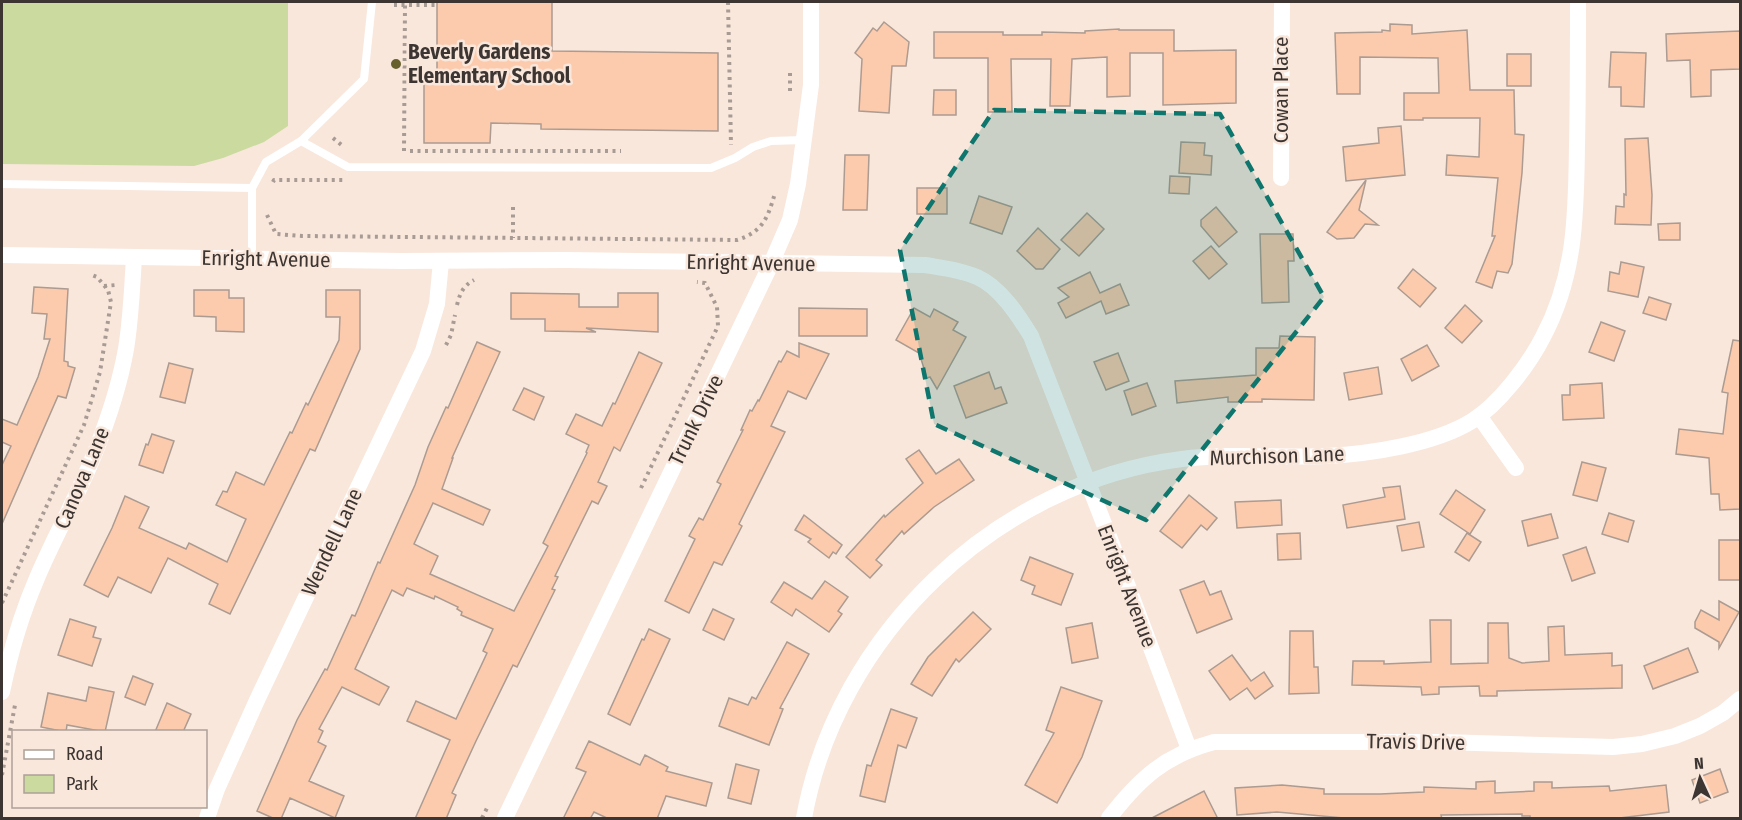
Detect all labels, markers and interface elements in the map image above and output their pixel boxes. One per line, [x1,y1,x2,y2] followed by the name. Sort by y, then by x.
[1268,37,1294,143] street label: Cowan Place
[408,39,571,89] place label: Beverly Gardens Elementary School
[389,57,403,71] marker: Beverly Gardens Elementary School
[201,245,331,273] street label: Enright Avenue
[686,249,816,277] street label: Enright Avenue
[663,370,729,470] street label: Trunk Drive
[49,423,115,533] street label: Canova Lane
[1209,441,1345,471] street label: Murchison Lane
[296,484,368,600] street label: Wendell Lane
[1092,521,1162,651] street label: Enright Avenue
[1366,728,1466,756] street label: Travis Drive
[12,730,207,808] legend
[66,743,103,765] text: Road
[1670,748,1730,808] north arrow
[1694,754,1704,773] text: N
[66,773,99,795] text: Park

